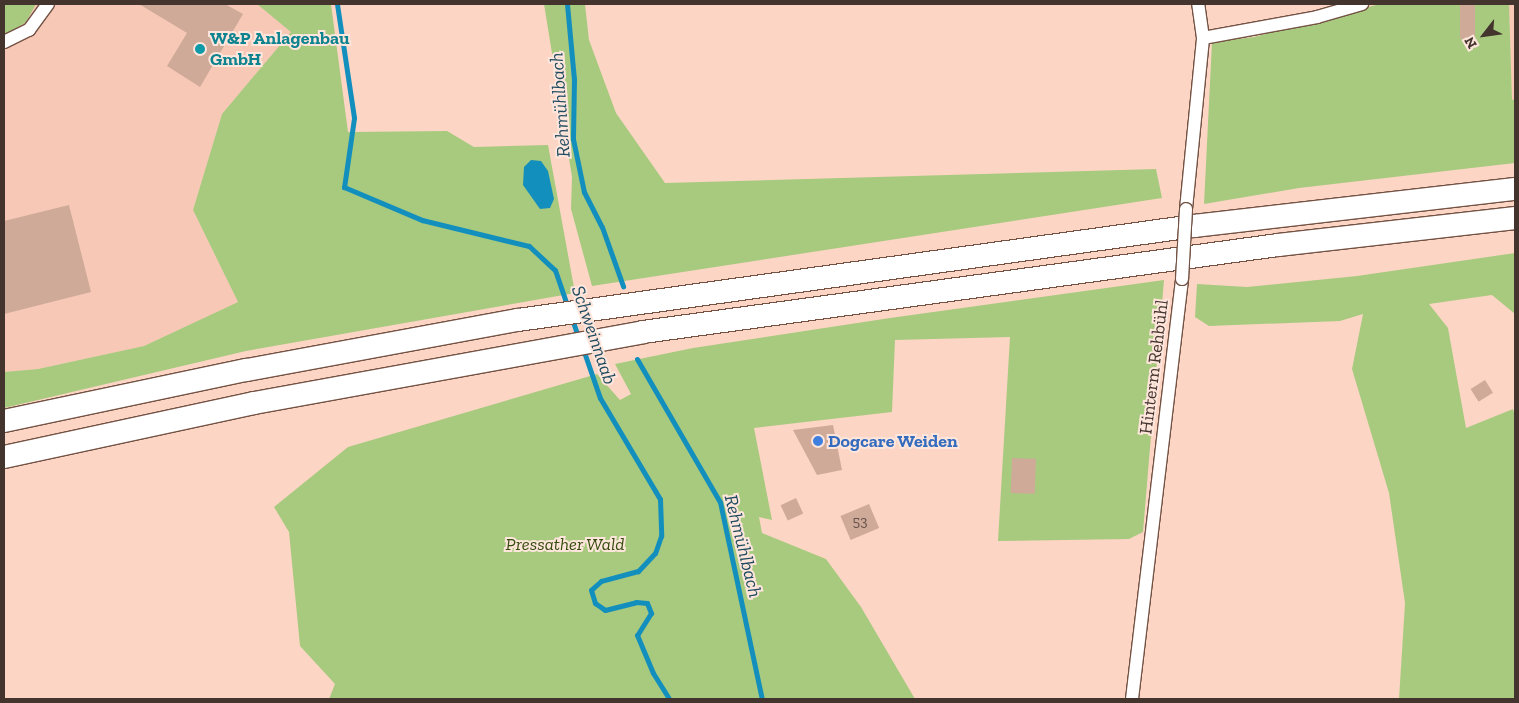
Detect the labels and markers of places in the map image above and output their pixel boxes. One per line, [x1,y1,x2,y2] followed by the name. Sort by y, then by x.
[210,28,350,70] place label: W&P Anlagenbau GmbH
[194,43,206,55] marker: W&P Anlagenbau GmbH
[828,430,958,452] place label: Dogcare Weiden
[812,435,824,447] marker: Dogcare Weiden

